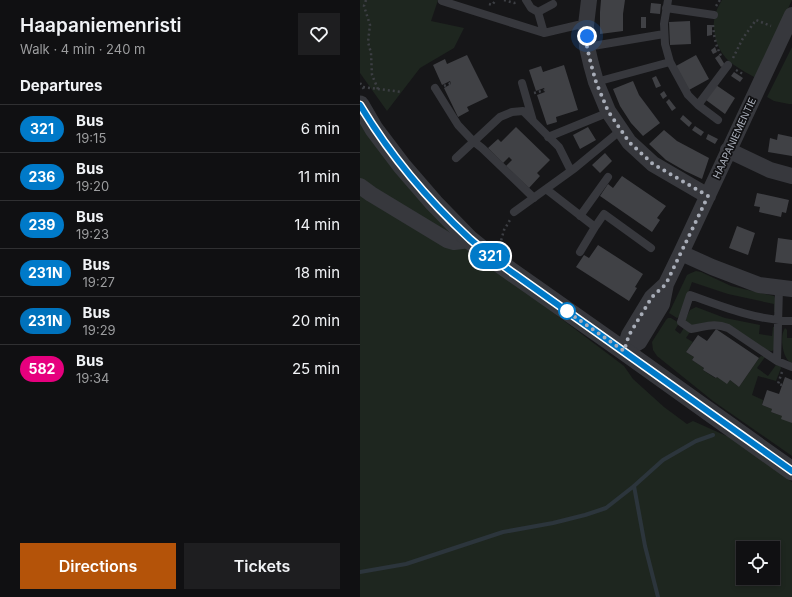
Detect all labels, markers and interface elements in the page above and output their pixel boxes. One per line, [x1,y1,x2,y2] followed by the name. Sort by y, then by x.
[298,13,340,55] button: heart
[20,14,182,37] text: Haapaniemenristi
[577,26,597,46] your location
[20,41,146,57] text: Walk · 4 min · 240 m
[20,76,102,95] text: Departures
[710,96,758,180] street label: HAAPANIEMENTIE
[76,111,104,130] text: Bus
[301,119,340,138] text: 6 min
[30,120,54,137] text: 321
[76,130,106,146] text: 19:15
[76,159,104,178] text: Bus
[298,167,340,186] text: 11 min
[29,168,55,185] text: 236
[76,178,109,194] text: 19:20
[76,207,104,226] text: Bus
[294,215,340,234] text: 14 min
[29,216,55,233] text: 239
[76,226,109,242] text: 19:23
[467,243,513,269] line badge: 321
[478,247,502,264] text: 321
[83,255,110,274] text: Bus
[295,263,340,282] text: 18 min
[28,264,63,281] text: 231N
[83,274,115,290] text: 19:27
[558,302,576,320] unlabelled marker
[83,303,110,322] text: Bus
[292,311,340,330] text: 20 min
[28,312,63,329] text: 231N
[83,322,116,338] text: 19:29
[76,351,104,370] text: Bus
[292,359,340,378] text: 25 min
[29,360,55,377] text: 582
[76,370,110,386] text: 19:34
[736,541,780,585] map controls
[736,541,780,585] button: locate
[20,543,176,589] button: Directions
[184,543,340,589] button: Tickets

